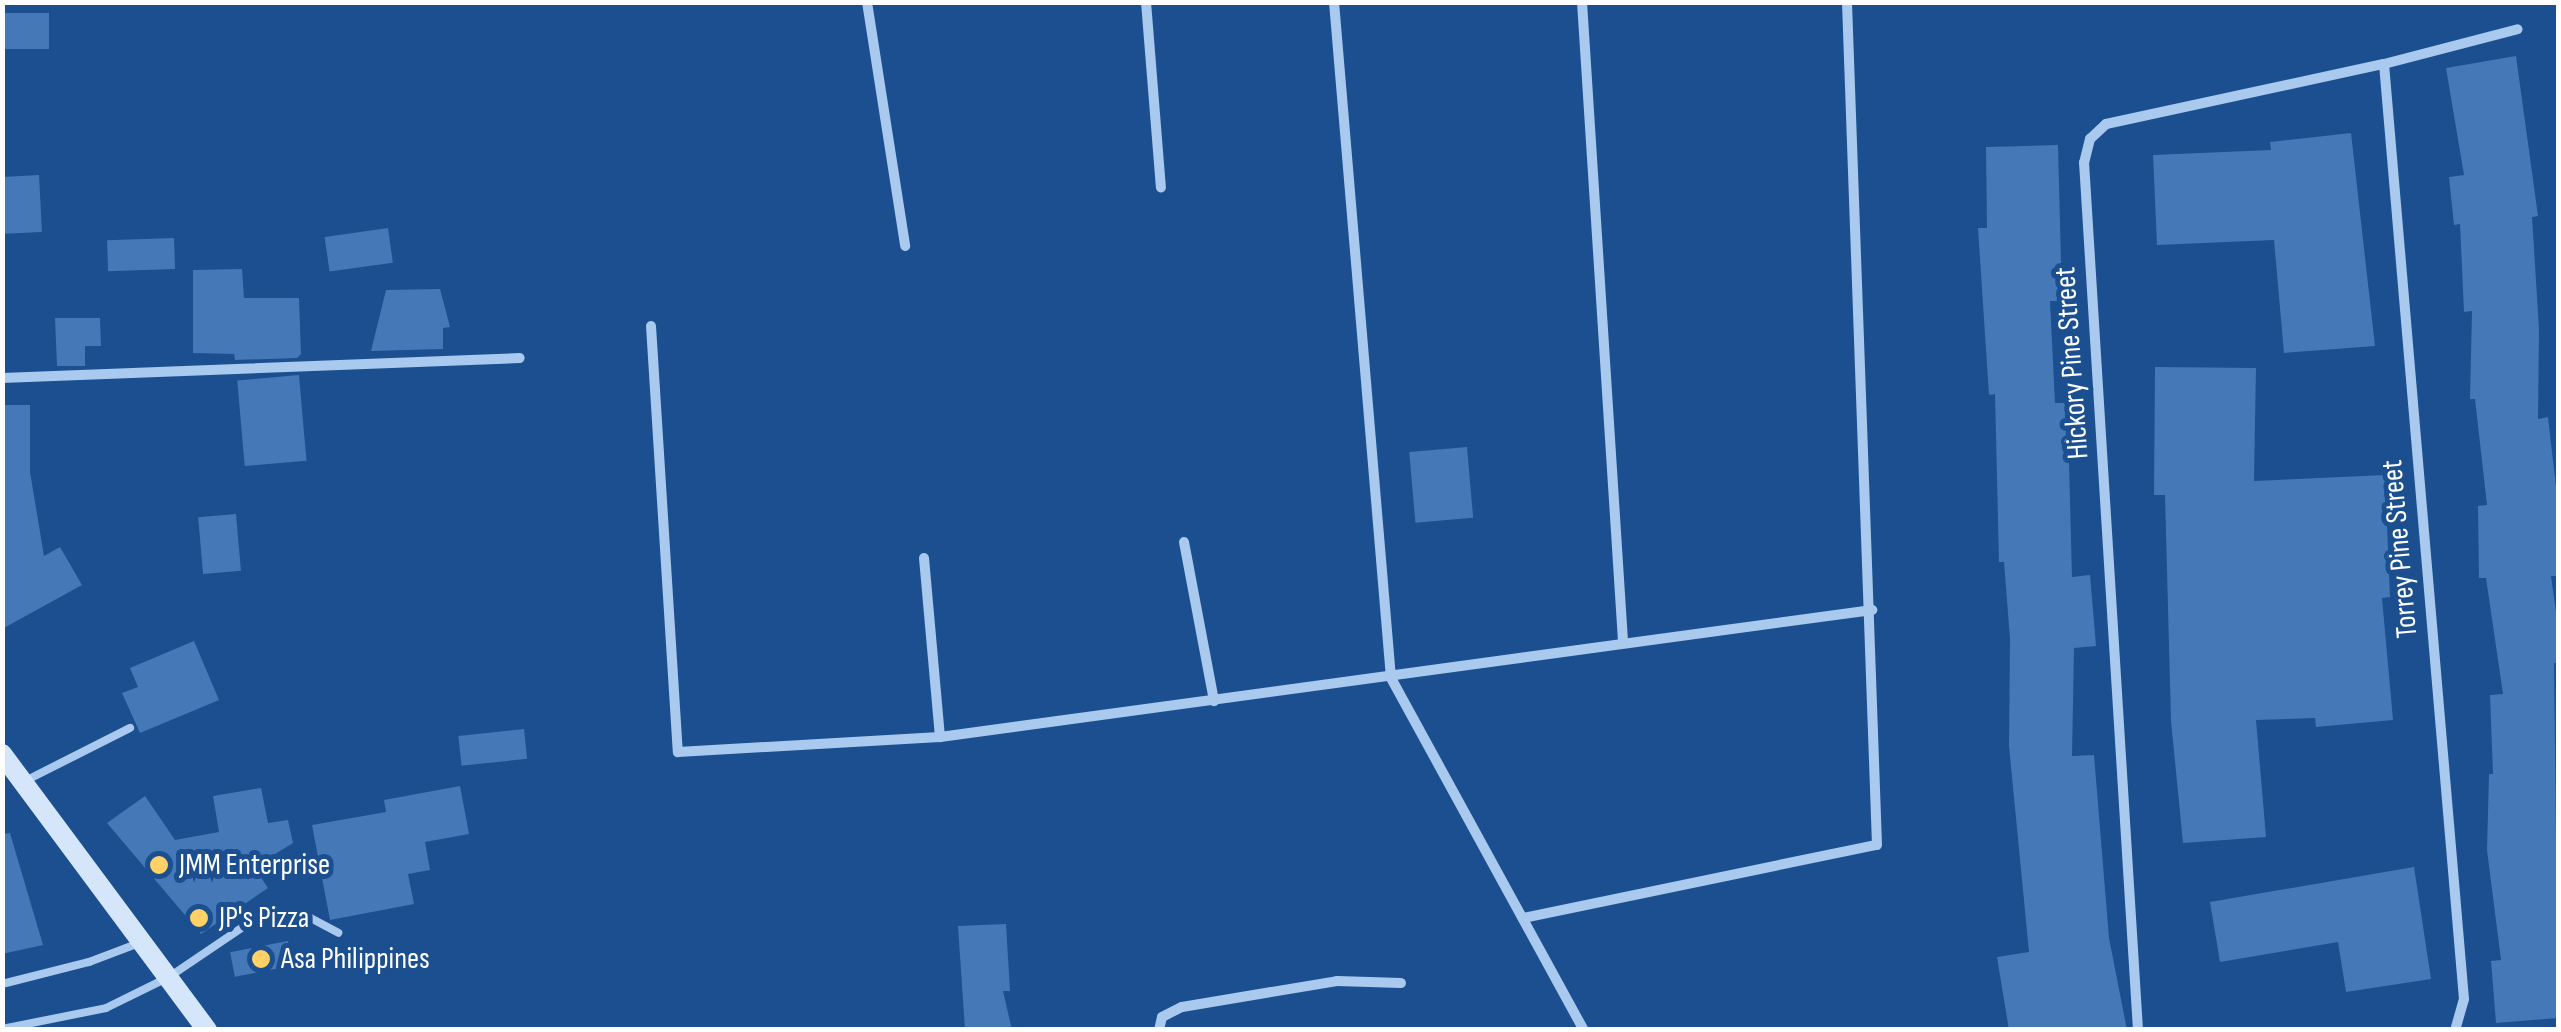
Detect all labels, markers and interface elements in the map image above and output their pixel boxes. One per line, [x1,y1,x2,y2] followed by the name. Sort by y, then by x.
[2047,266,2097,460] street label: Hickory Pine Street
[2374,458,2426,640] street label: Torrey Pine Street
[179,847,330,883] place label: JMM Enterprise
[148,854,170,876] marker: JMM Enterprise
[219,900,309,936] place label: JP's Pizza
[188,907,210,929] marker: JP's Pizza
[281,941,430,977] place label: Asa Philippines
[250,948,272,970] marker: Asa Philippines

